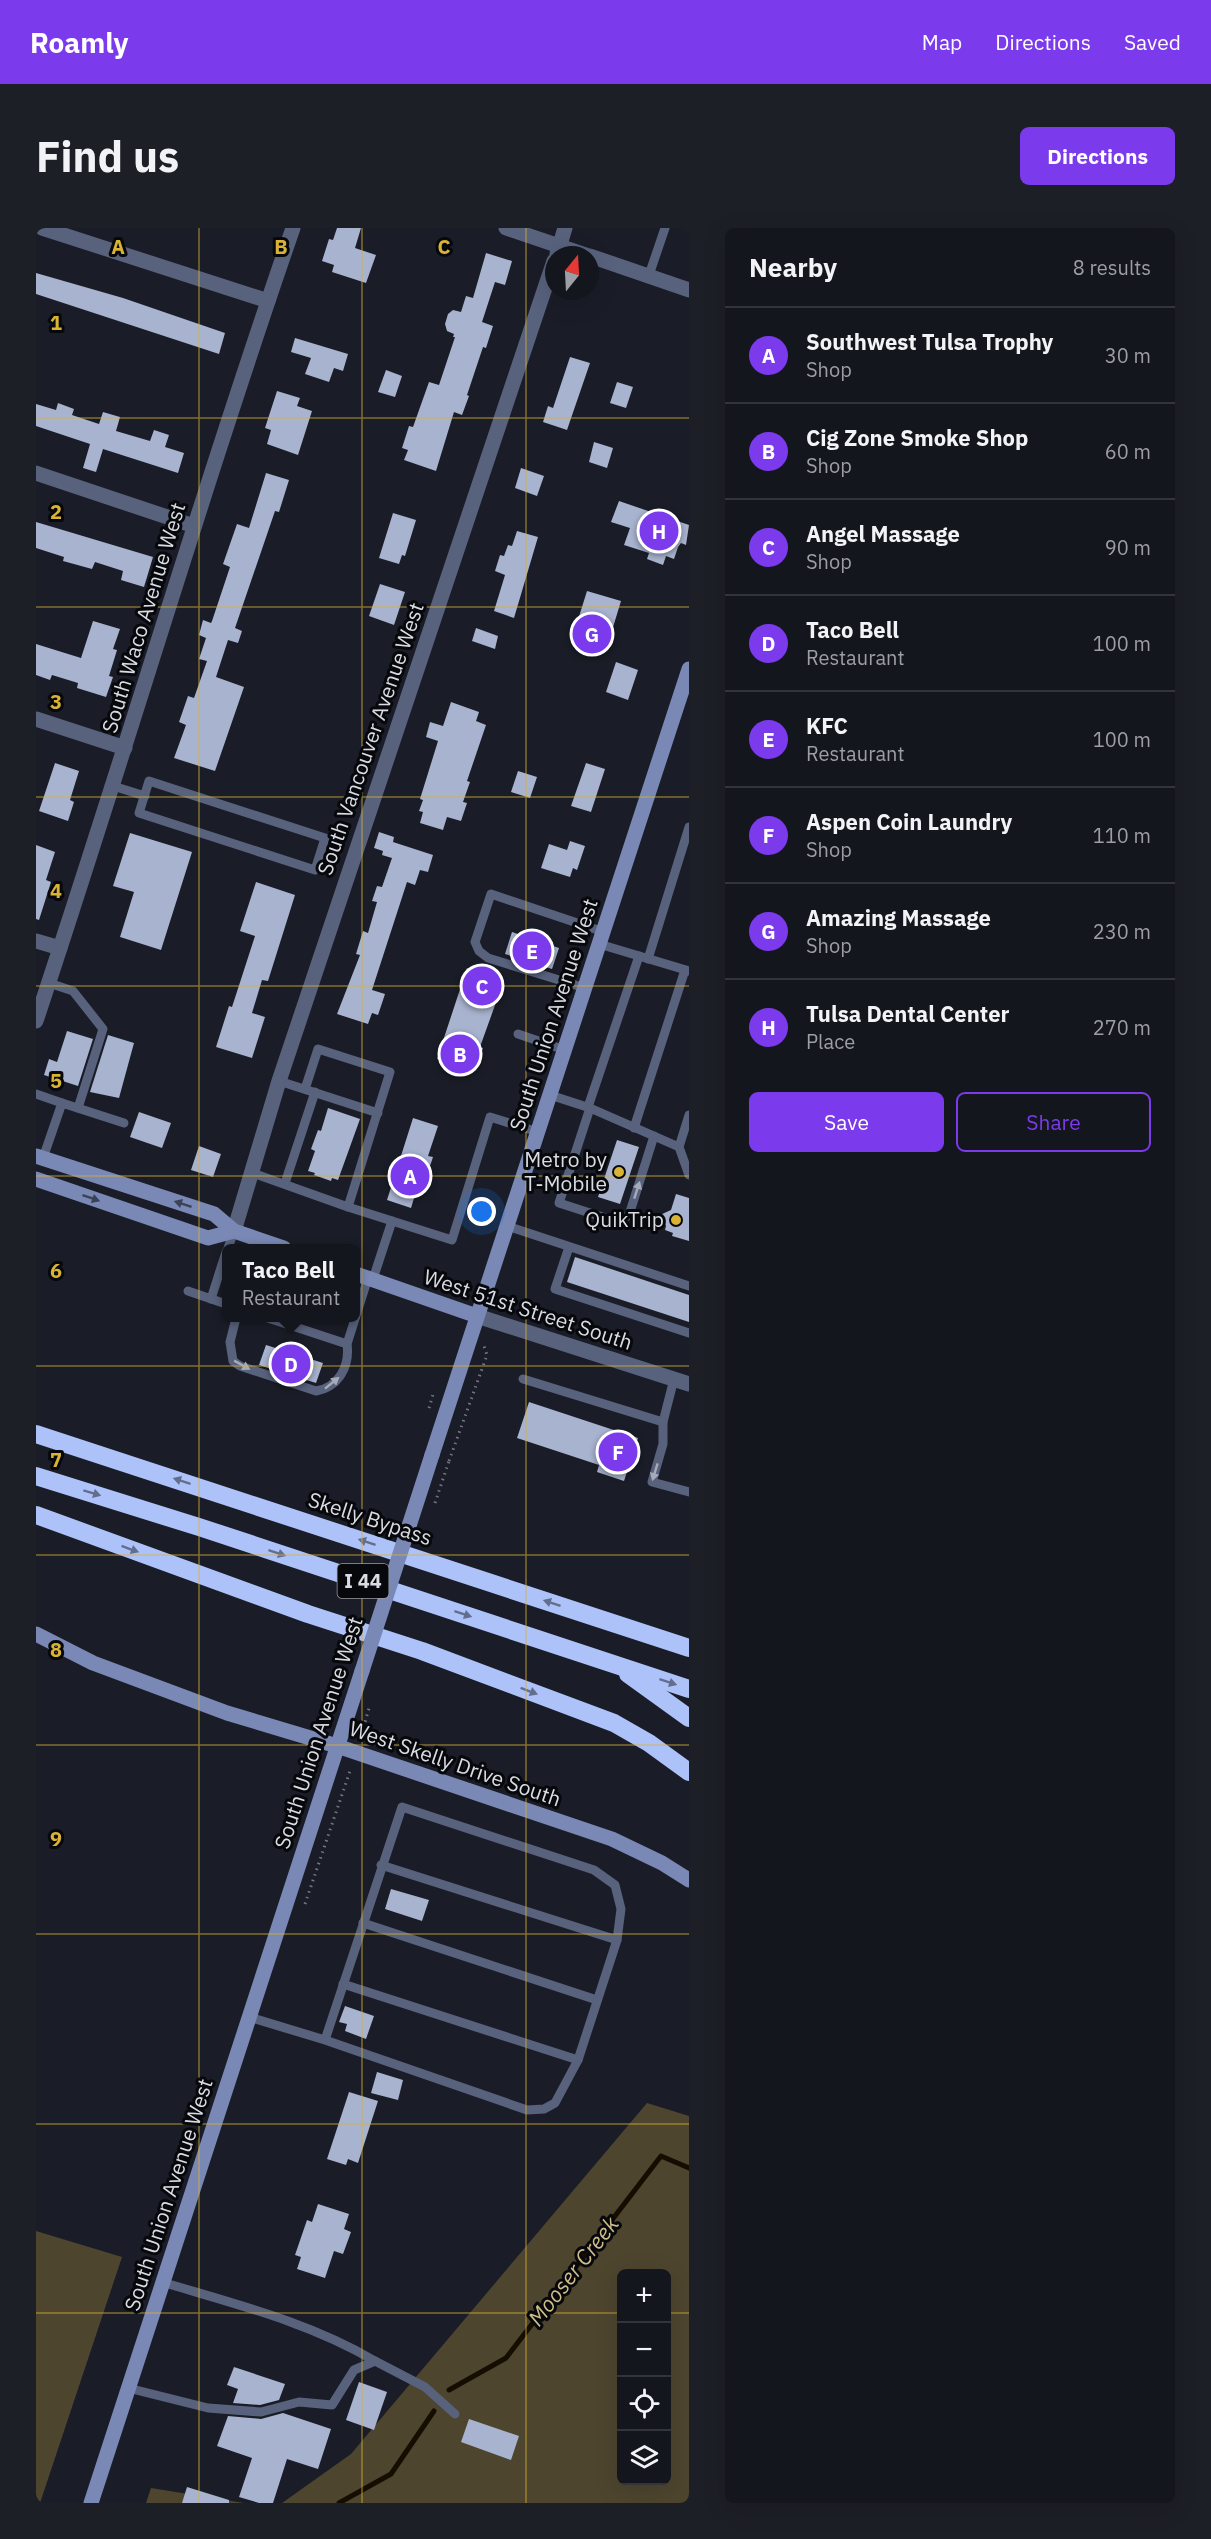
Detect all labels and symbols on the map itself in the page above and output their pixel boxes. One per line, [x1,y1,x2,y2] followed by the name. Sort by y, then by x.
[111,233,125,260] text: A
[274,233,288,260] text: B
[437,233,451,260] text: C
[545,246,599,300] north arrow
[50,309,62,336] text: 1
[50,498,62,525] text: 2
[95,499,191,736] street label: South Waco Avenue West
[640,508,678,554] pin: H
[310,599,430,879] street label: South Vancouver Avenue West
[572,612,612,656] pin: G
[50,688,62,715] text: 3
[50,877,62,904] text: 4
[502,895,604,1134] street label: South Union Avenue West
[512,928,552,974] pin: E
[462,964,502,1008] pin: C
[440,1032,480,1076] pin: B
[50,1067,62,1094] text: 5
[524,1145,608,1197] place label: Metro by T-Mobile
[390,1154,430,1198] pin: A
[612,1165,626,1179] marker: Metro by T-Mobile
[632,1181,642,1199] one-way arrow
[82,1194,100,1203] one-way arrow
[467,1197,496,1226] your location
[174,1199,192,1208] one-way arrow
[585,1205,664,1233] place label: QuikTrip
[669,1213,683,1227] marker: QuikTrip
[50,1257,62,1284] text: 6
[420,1262,636,1356] street label: West 51st Street South
[272,1342,310,1386] pin: D
[233,1359,250,1369] one-way arrow
[324,1377,340,1389] one-way arrow
[598,1430,638,1474] pin: F
[50,1446,62,1473] text: 7
[650,1463,659,1481] one-way arrow
[173,1476,191,1486] one-way arrow
[305,1485,436,1551] street label: Skelly Bypass
[83,1489,101,1498] one-way arrow
[358,1537,376,1546] one-way arrow
[122,1545,140,1555] one-way arrow
[268,1549,286,1558] one-way arrow
[338,1564,388,1598] road number: I 44
[543,1598,561,1607] one-way arrow
[454,1610,472,1619] one-way arrow
[267,1613,369,1852] street label: South Union Avenue West
[50,1636,62,1663] text: 8
[659,1677,677,1687] one-way arrow
[520,1687,538,1697] one-way arrow
[346,1714,565,1812] street label: West Skelly Drive South
[50,1825,62,1852] text: 9
[117,2075,219,2314] street label: South Union Avenue West
[521,2210,625,2331] water label: Mooser Creek

